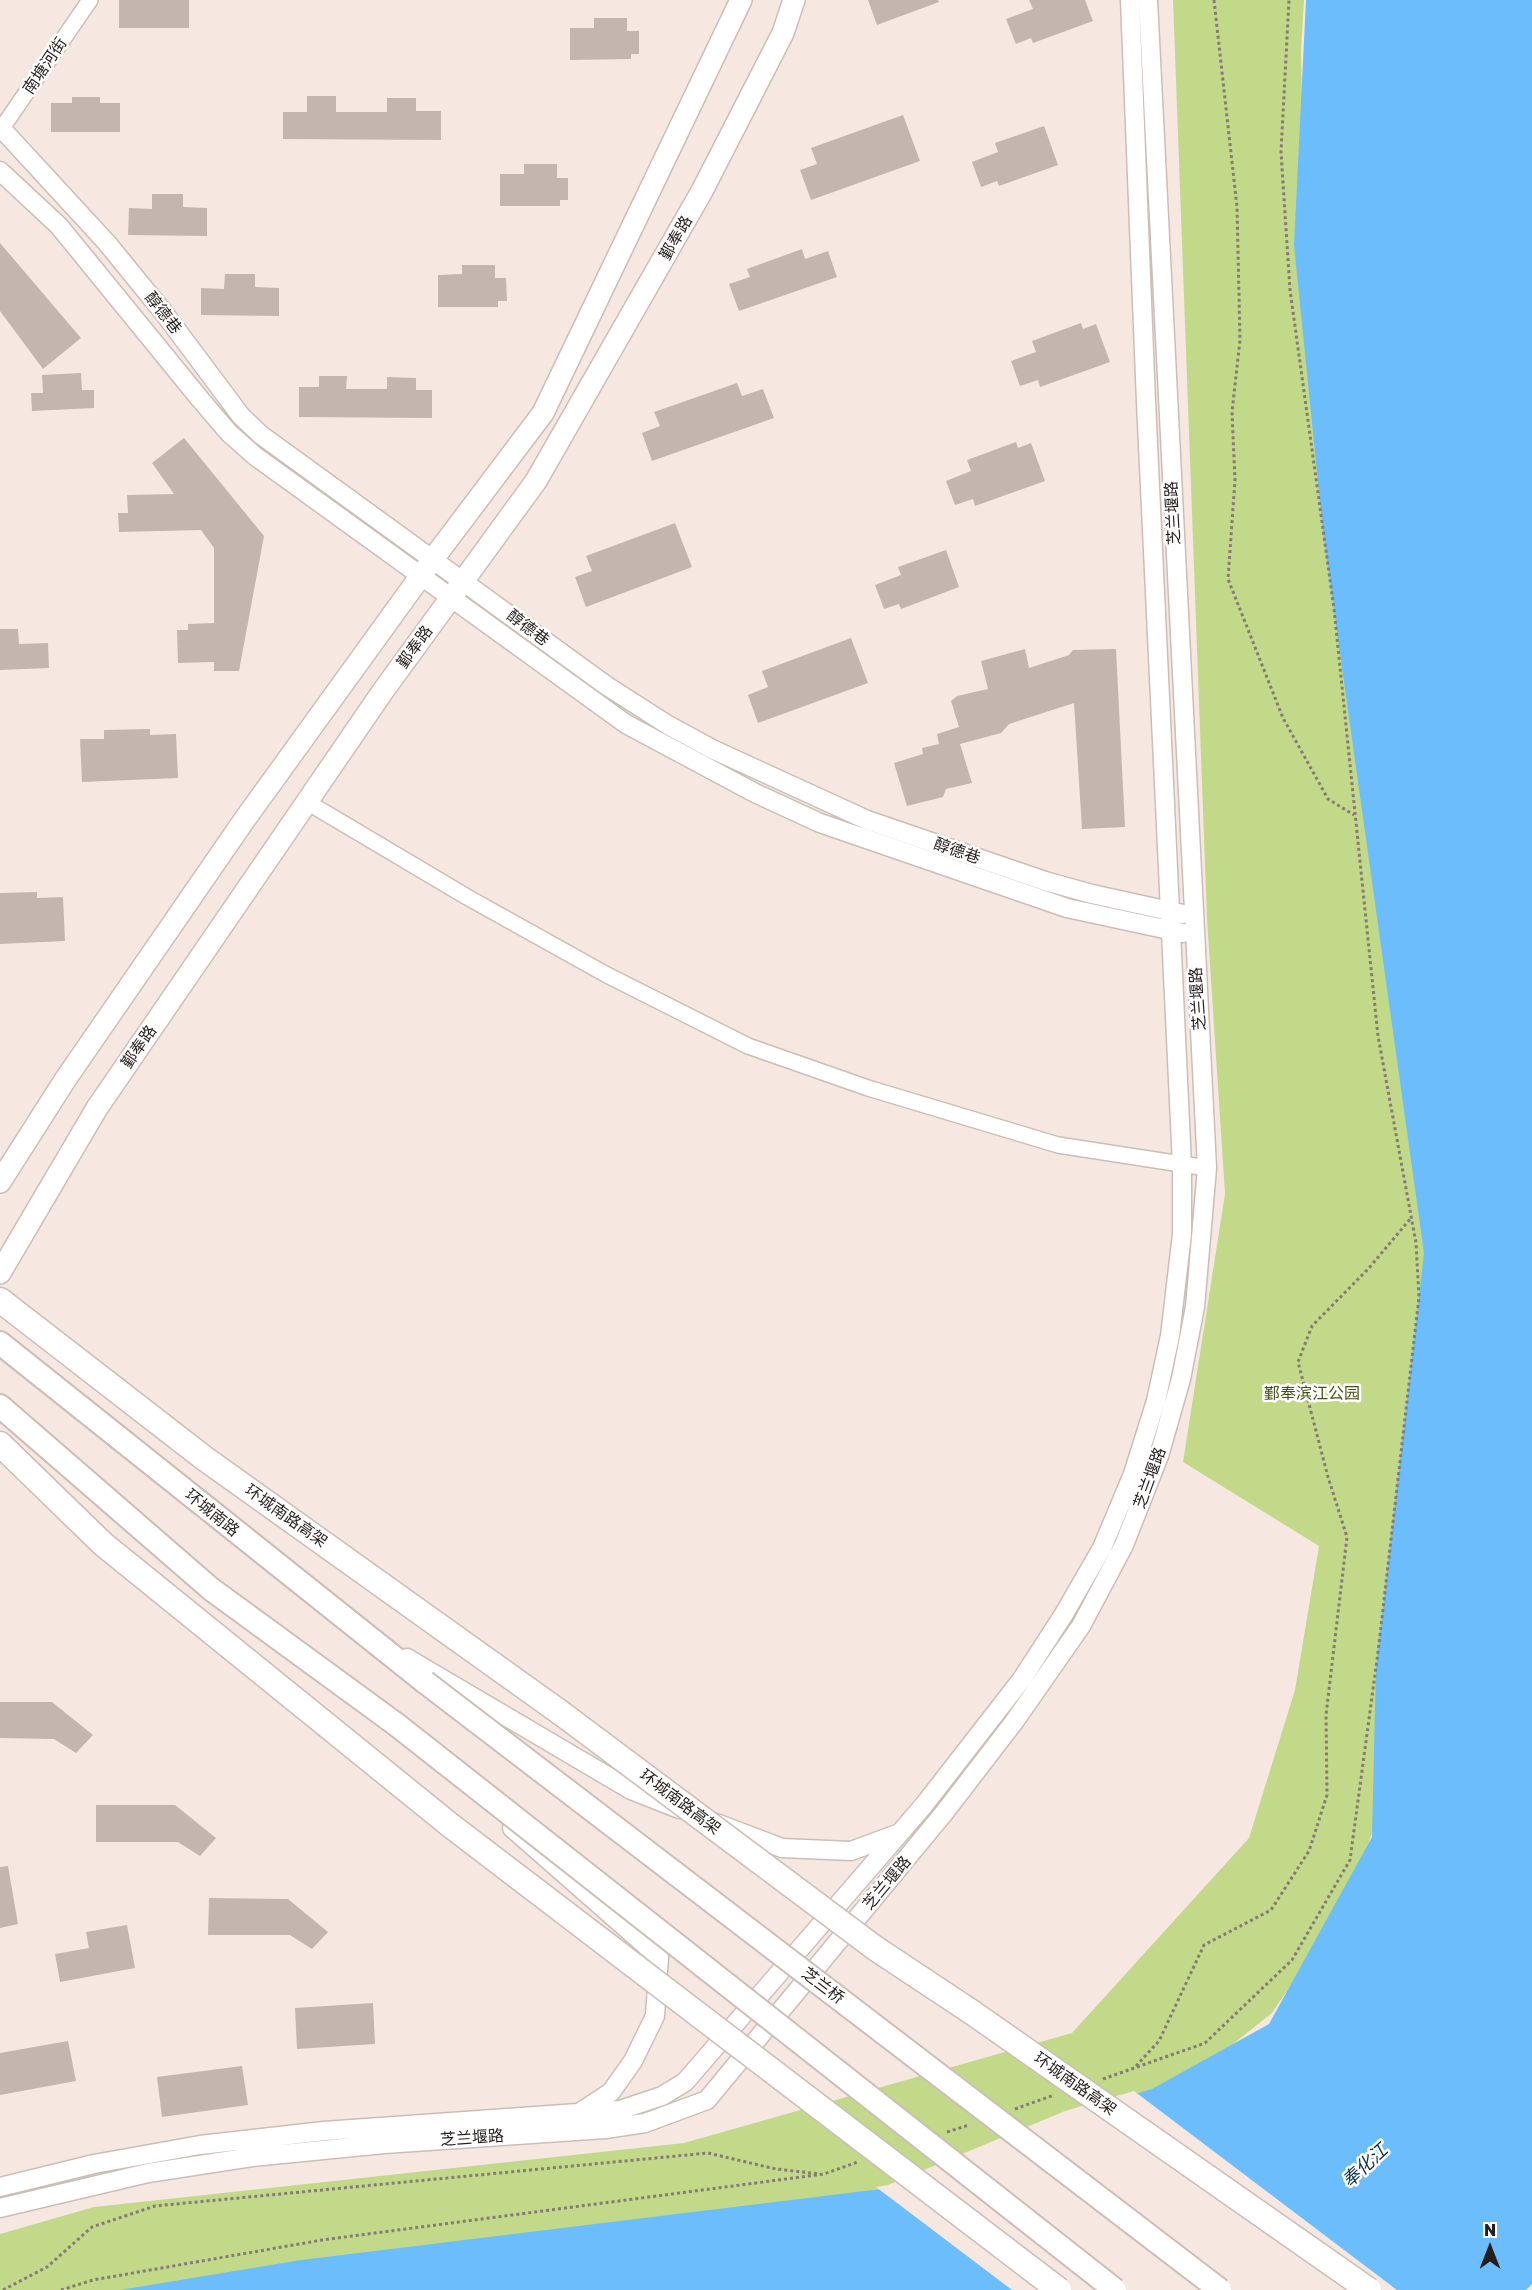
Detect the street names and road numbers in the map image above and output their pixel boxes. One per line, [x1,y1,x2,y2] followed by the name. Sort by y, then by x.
[19,34,71,98] street label: 南塘河街
[656,212,696,264] street label: 鄞奉路
[141,288,185,338] street label: 醇德巷
[1162,481,1184,545] street label: 芝兰堰路
[503,606,553,650] street label: 醇德巷
[393,622,437,672] street label: 鄞奉路
[931,834,983,868] street label: 醇德巷
[1186,966,1210,1032] street label: 芝兰堰路
[117,1022,161,1072] street label: 鄞奉路
[1130,1445,1170,1511] street label: 芝兰堰路
[241,1481,331,1551] street label: 环城南路高架
[181,1485,243,1541] street label: 环城南路
[636,1765,724,1839] street label: 环城南路高架
[859,1852,915,1914] street label: 芝兰堰路
[798,1964,848,2008] street label: 芝兰桥
[1030,2049,1120,2119] street label: 环城南路高架
[439,2126,505,2150] street label: 芝兰堰路

